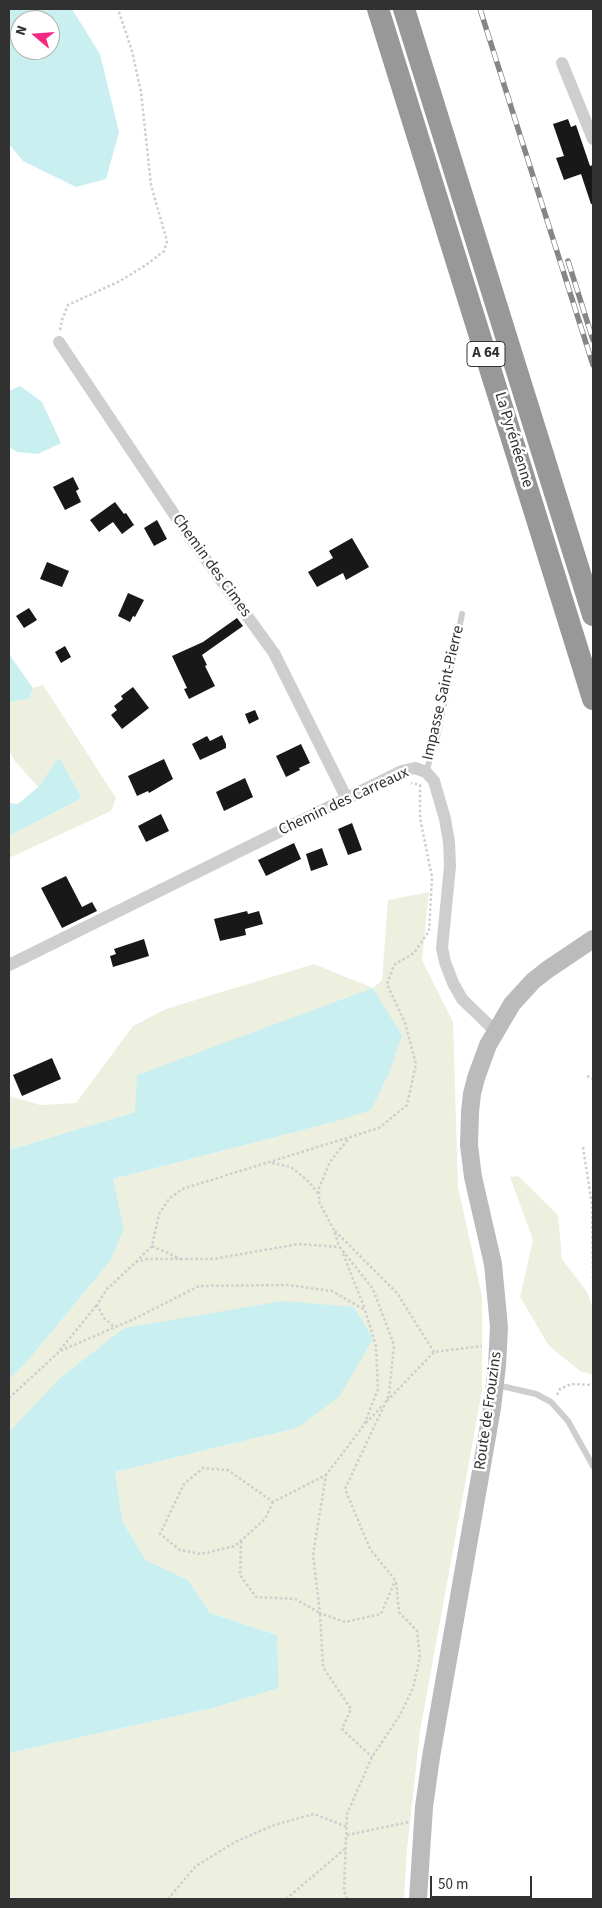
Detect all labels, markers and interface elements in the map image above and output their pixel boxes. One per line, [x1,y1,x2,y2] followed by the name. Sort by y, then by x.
[10,10,60,60] north arrow
[11,23,33,38] text: N
[467,342,505,366] road number: A 64
[489,390,537,490] street label: La Pyrénéenne
[167,511,255,621] street label: Chemin des Cimes
[419,624,469,762] street label: Impasse Saint-Pierre
[276,763,412,841] street label: Chemin des Carreaux
[471,1351,507,1471] street label: Route de Frouzins
[432,1866,534,1898] scale bar
[438,1874,468,1895] text: 50 m

